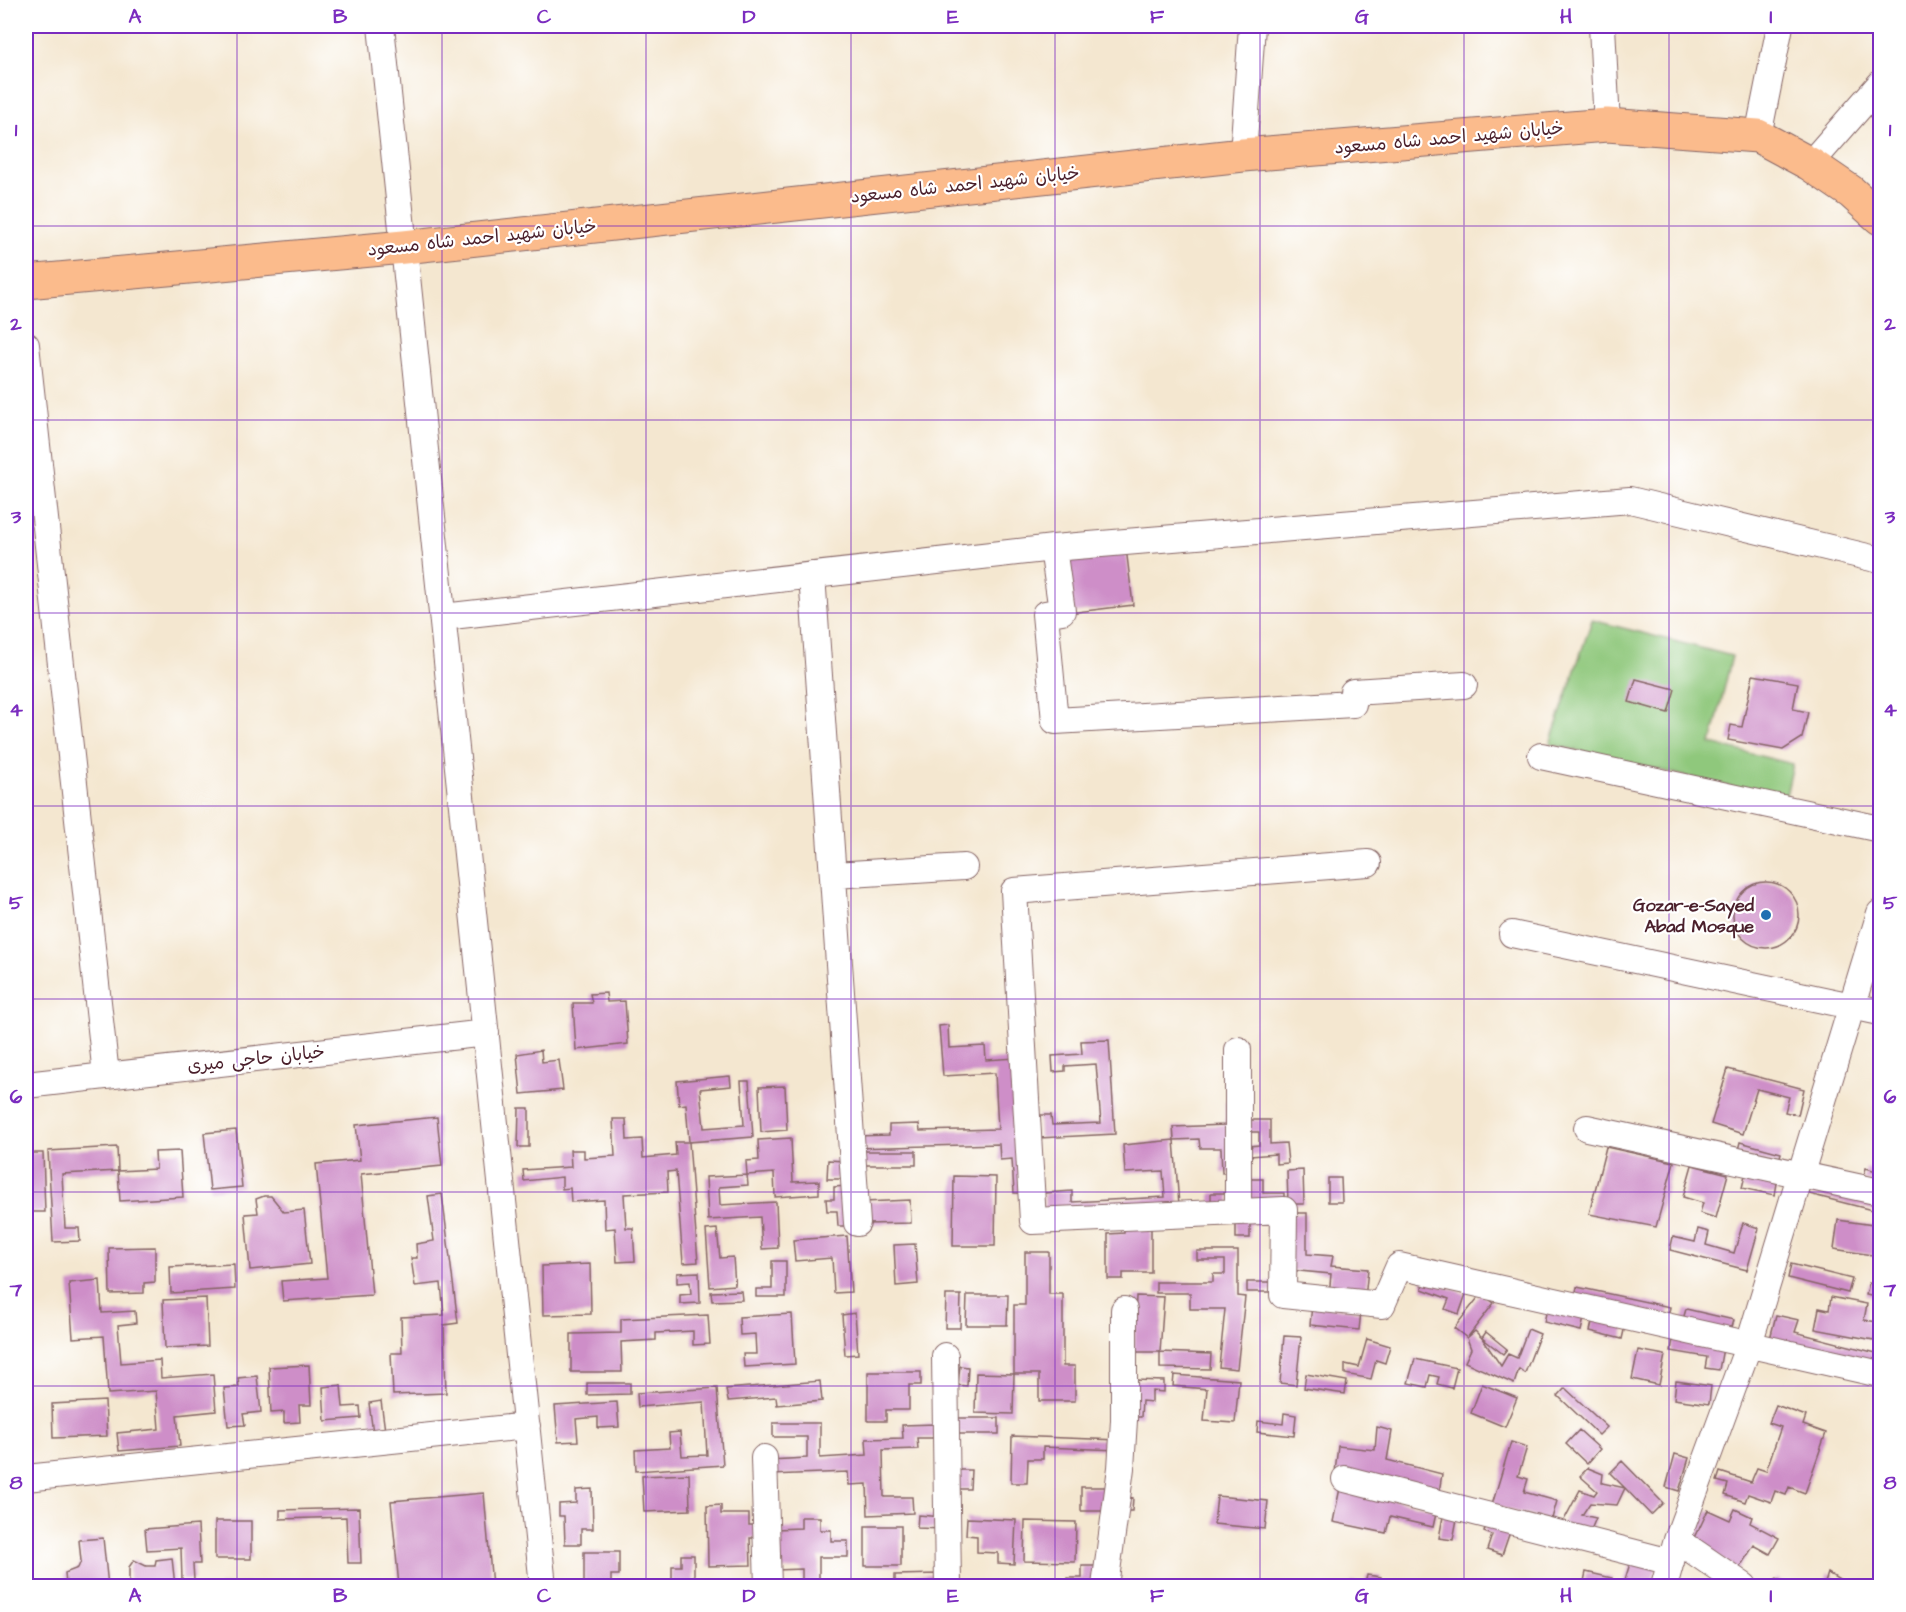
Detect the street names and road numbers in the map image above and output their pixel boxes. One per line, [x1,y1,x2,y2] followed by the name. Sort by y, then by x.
[1333,116,1565,160] street label: خیابان شهید احمد شاه مسعود
[849,161,1081,209] street label: خیابان شهید احمد شاه مسعود
[366,214,598,262] street label: خیابان شهید احمد شاه مسعود
[186,1039,326,1079] street label: خیابان حاجی میری

